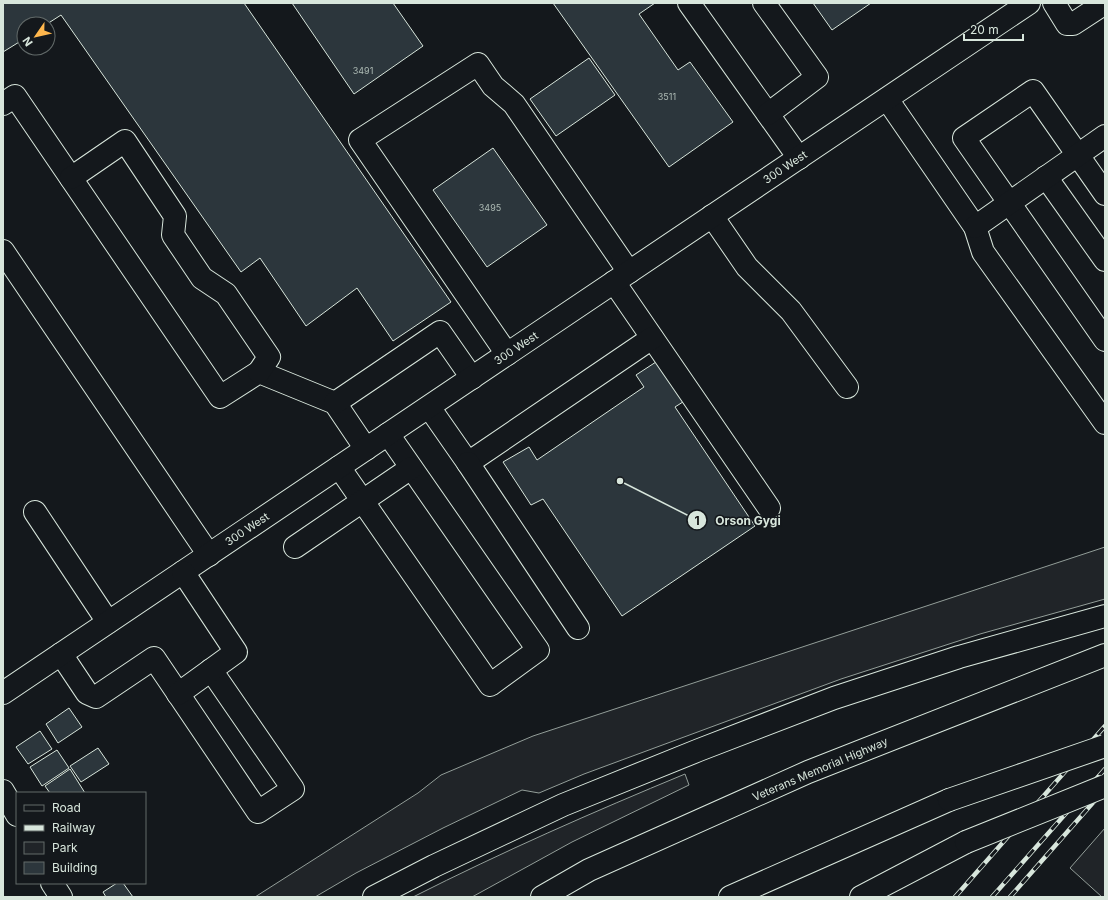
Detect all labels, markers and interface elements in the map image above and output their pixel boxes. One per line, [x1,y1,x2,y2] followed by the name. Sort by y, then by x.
[16,16,56,56] north arrow
[964,16,1023,42] scale bar
[970,22,999,37] text: 20 m
[20,34,36,49] text: N
[353,65,373,76] house number: 3491
[658,91,676,102] house number: 3511
[760,147,810,187] street label: 300 West
[479,202,501,213] house number: 3495
[491,328,541,368] street label: 300 West
[687,508,788,532] callout: Orson Gygi
[222,509,272,549] street label: 300 West
[694,513,700,528] text: 1
[715,513,781,528] text: Orson Gygi
[750,734,890,804] street label: Veterans Memorial Highway
[16,792,146,884] legend
[52,800,81,815] text: Road
[52,820,96,835] text: Railway
[52,840,78,855] text: Park
[52,860,97,875] text: Building

